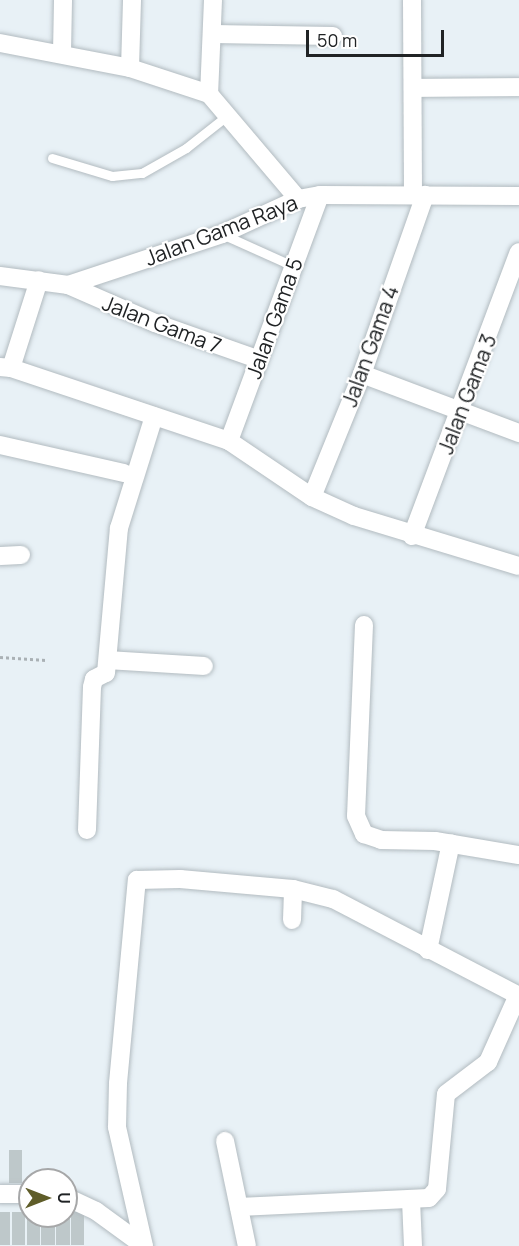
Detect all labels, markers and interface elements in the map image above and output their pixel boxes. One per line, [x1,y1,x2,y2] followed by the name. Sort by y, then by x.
[309,18,447,56] scale bar
[317,28,357,52] text: 50 m
[141,189,301,271] street label: Jalan Gama Raya
[240,254,308,382] street label: Jalan Gama 5
[336,282,404,410] street label: Jalan Gama 4
[99,290,225,358] street label: Jalan Gama 7
[433,330,501,458] street label: Jalan Gama 3
[18,1168,78,1228] north arrow
[53,1192,75,1204] text: U

